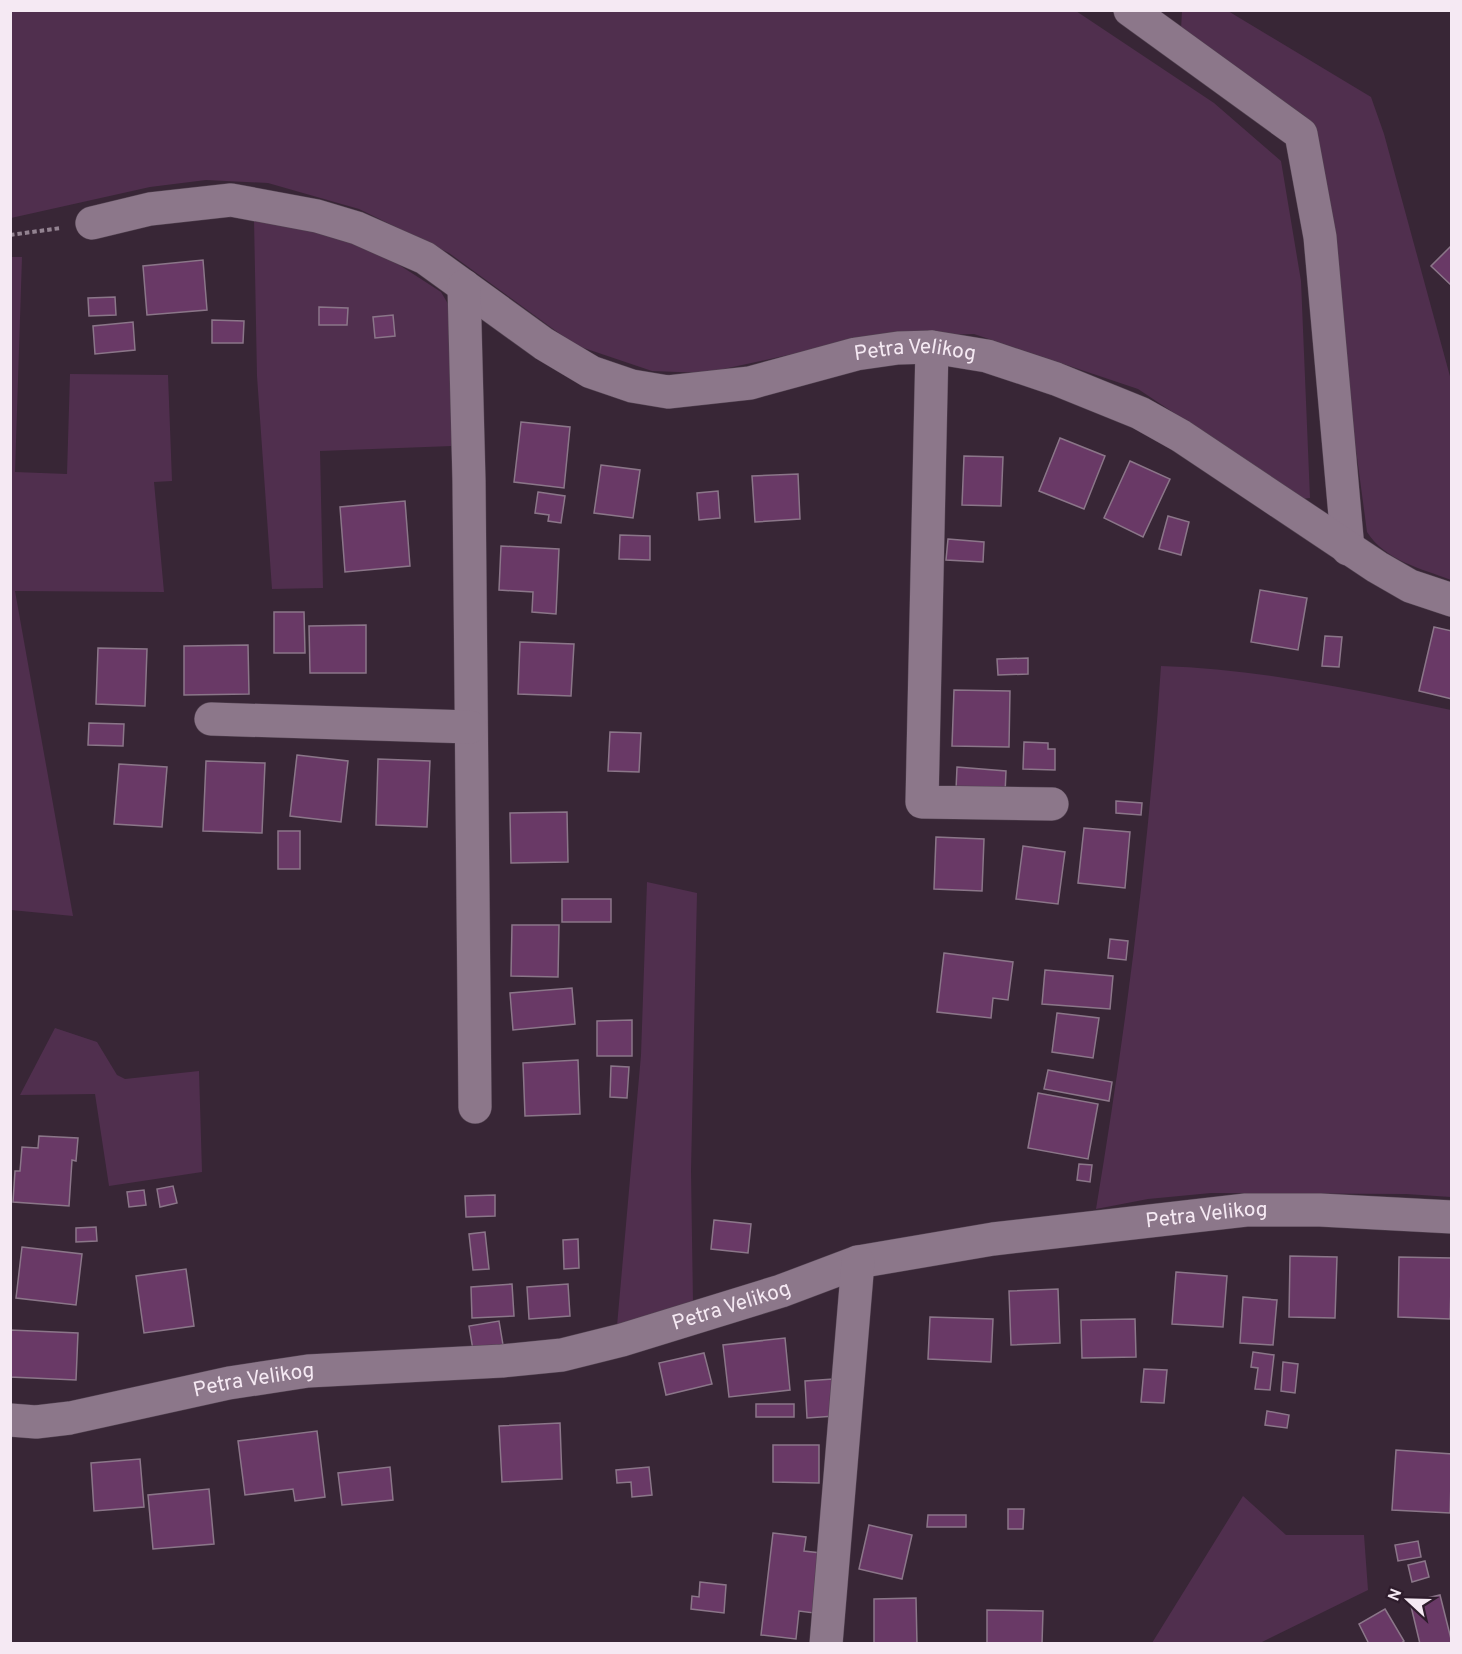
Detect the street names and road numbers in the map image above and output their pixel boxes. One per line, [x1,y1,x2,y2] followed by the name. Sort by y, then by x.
[852,334,978,368] street label: Petra Velikog
[1144,1197,1268,1235] street label: Petra Velikog
[669,1275,795,1337] street label: Petra Velikog
[190,1357,315,1404] street label: Petra Velikog

